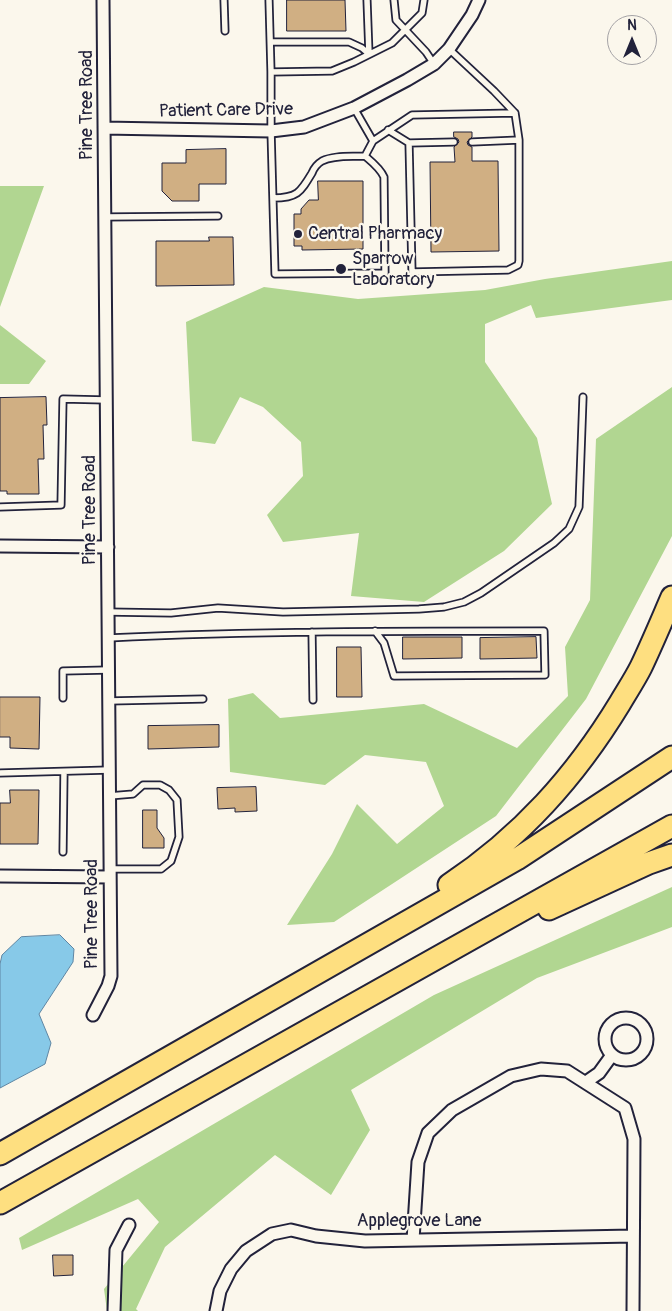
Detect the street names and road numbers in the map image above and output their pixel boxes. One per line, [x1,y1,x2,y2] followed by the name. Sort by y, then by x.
[76,50,98,160] street label: Pine Tree Road
[159,99,293,123] street label: Patient Care Drive
[79,455,101,565] street label: Pine Tree Road
[81,859,103,969] street label: Pine Tree Road
[357,1210,481,1232] street label: Applegrove Lane

